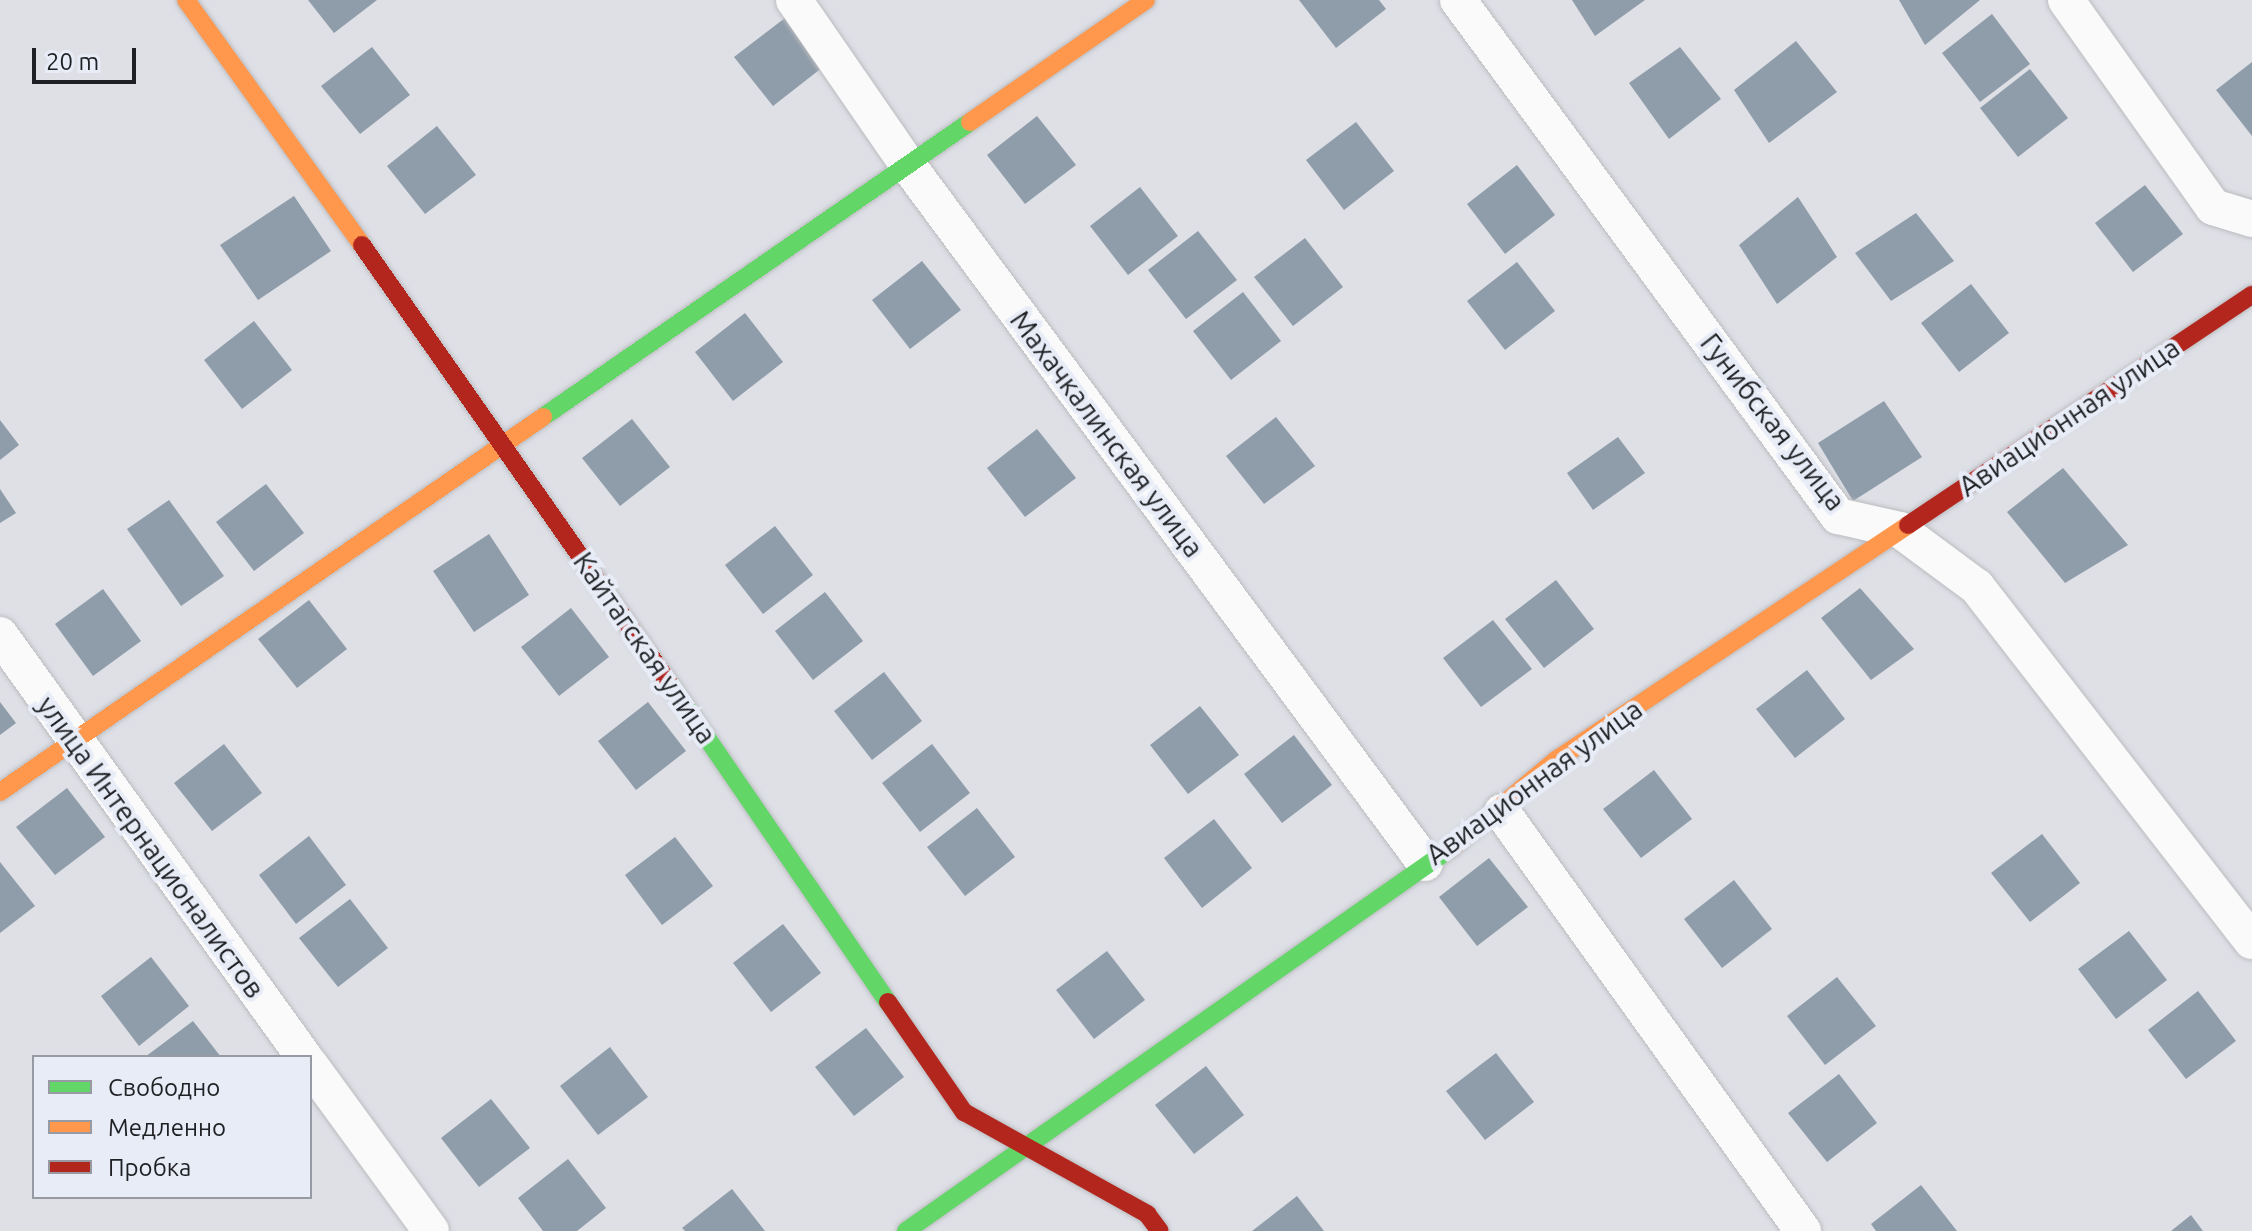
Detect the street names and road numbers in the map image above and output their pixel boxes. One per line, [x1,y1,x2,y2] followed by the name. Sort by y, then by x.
[1003,304,1211,564] street label: Махачкалинская улица
[1693,327,1853,517] street label: Гунибская улица
[1952,331,2186,503] street label: Авиационная улица
[566,546,724,750] street label: Кайтагская улица
[30,689,272,1005] street label: улица Интернационалистов
[1419,692,1649,872] street label: Авиационная улица

